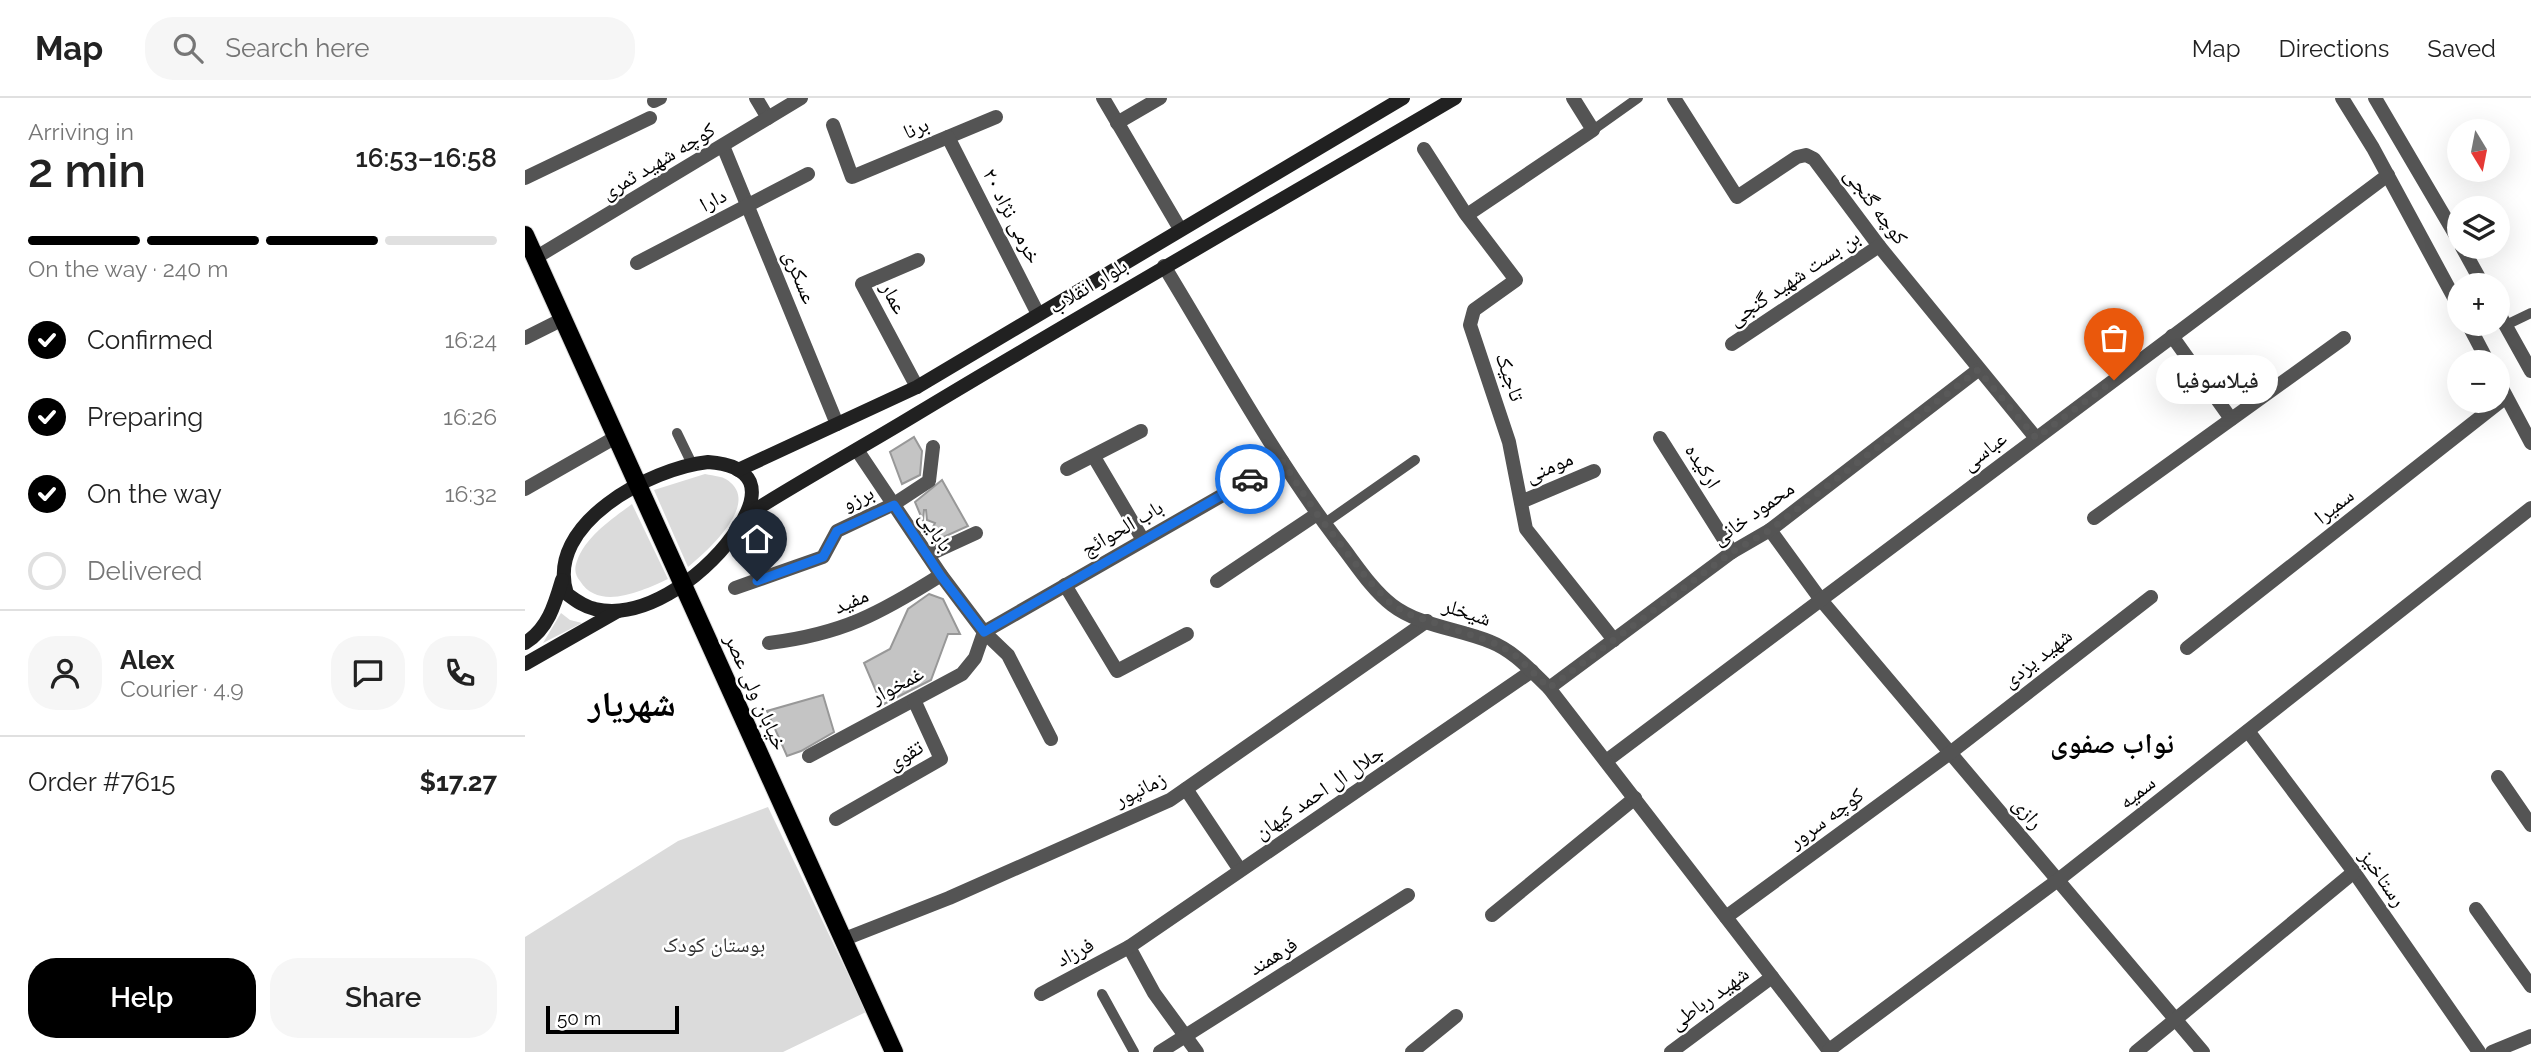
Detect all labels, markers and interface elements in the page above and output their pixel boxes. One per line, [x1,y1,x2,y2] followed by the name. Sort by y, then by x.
[145,17,635,80] search box
[35,29,103,68] text: Map
[169,29,207,67] icon: search
[225,33,370,63] text: Search here
[2192,34,2241,63] text: Map
[2279,34,2389,63] text: Directions
[2427,34,2496,63] text: Saved
[899,111,932,144] street label: برنا
[596,117,720,204] street label: کوچه شهید ثمری
[28,118,134,145] text: Arriving in
[2447,119,2509,182] north arrow
[2447,119,2510,413] map controls
[355,143,497,173] text: 16:53–16:58
[28,144,146,198] text: 2 min
[1839,162,1914,250] street label: کوچه گنجی
[977,164,1047,268] street label: خرمی نژاد ۲۰
[695,182,730,217] street label: دارا
[2447,196,2510,259] button: layers
[1723,224,1865,332] street label: بن بست شهید گنجی
[778,246,823,308] street label: عسکری
[1044,252,1132,319] street label: بلوار انقلاب
[28,255,228,282] text: On the way · 240 m
[2447,273,2510,336] button: +
[875,277,913,318] street label: عمار
[2084,308,2144,380] pin
[2095,319,2133,357] icon: bag
[28,321,66,359] icon: check
[87,325,213,355] text: Confirmed
[444,326,497,353] text: 16:24
[1491,349,1530,404] street label: تاجیک
[2447,350,2510,413] button: −
[2156,356,2279,404] callout: فیلاسوفیا
[2175,366,2259,393] text: فیلاسوفیا
[28,398,66,436] icon: check
[87,402,203,432] text: Preparing
[443,403,497,430] text: 16:26
[1956,425,2012,477] street label: عباسی
[1680,439,1727,493] street label: ارکیده
[1215,444,1285,514] courier
[1521,445,1577,489] street label: مومنی
[1231,460,1269,498] icon: car
[28,475,66,513] icon: check
[1707,475,1799,551] street label: محمود خانی
[87,479,222,509] text: On the way
[838,479,878,516] street label: برزو
[445,480,497,507] text: 16:32
[2309,482,2359,529] street label: سمیرا
[1076,494,1168,562] street label: باب الحوائج
[913,506,959,556] street label: بابایی
[727,509,787,581] pin
[738,520,776,558] icon: home
[87,556,202,586] text: Delivered
[830,582,872,619] street label: مفید
[1439,592,1494,631] street label: شیخلر
[1997,622,2077,693] street label: شهید یزدی
[718,629,793,754] street label: خیابان ولی عصر
[28,636,102,710] button: person
[331,636,405,710] button: chat
[423,636,497,710] button: phone
[120,645,175,675] text: Alex
[865,660,928,709] street label: غمخوار
[120,675,244,702] text: Courier · 4.9
[586,683,676,724] district label: شهریار
[2050,727,2174,760] district label: نواب صفوی
[882,734,928,775] street label: تقوی
[1249,739,1388,844] street label: جلال ال احمد کیهان
[1109,765,1170,812] street label: زمانپور
[28,767,175,797] text: Order #7615
[419,767,497,797] text: $17.27
[2113,770,2160,814] street label: سمیه
[1782,782,1868,854] street label: کوچه سرور
[2008,792,2049,834] street label: رازی
[2354,843,2412,911] street label: رستاخیز
[1052,931,1098,972] street label: فرزاد
[1244,931,1302,980] street label: فرهمند
[663,932,765,957] park label: بوستان کودک
[28,958,256,1038] button: Help
[270,958,497,1038] button: Share
[1664,960,1754,1036] street label: شهید رباطی
[546,1003,679,1035] scale bar
[557,1007,601,1029] text: 50 m

